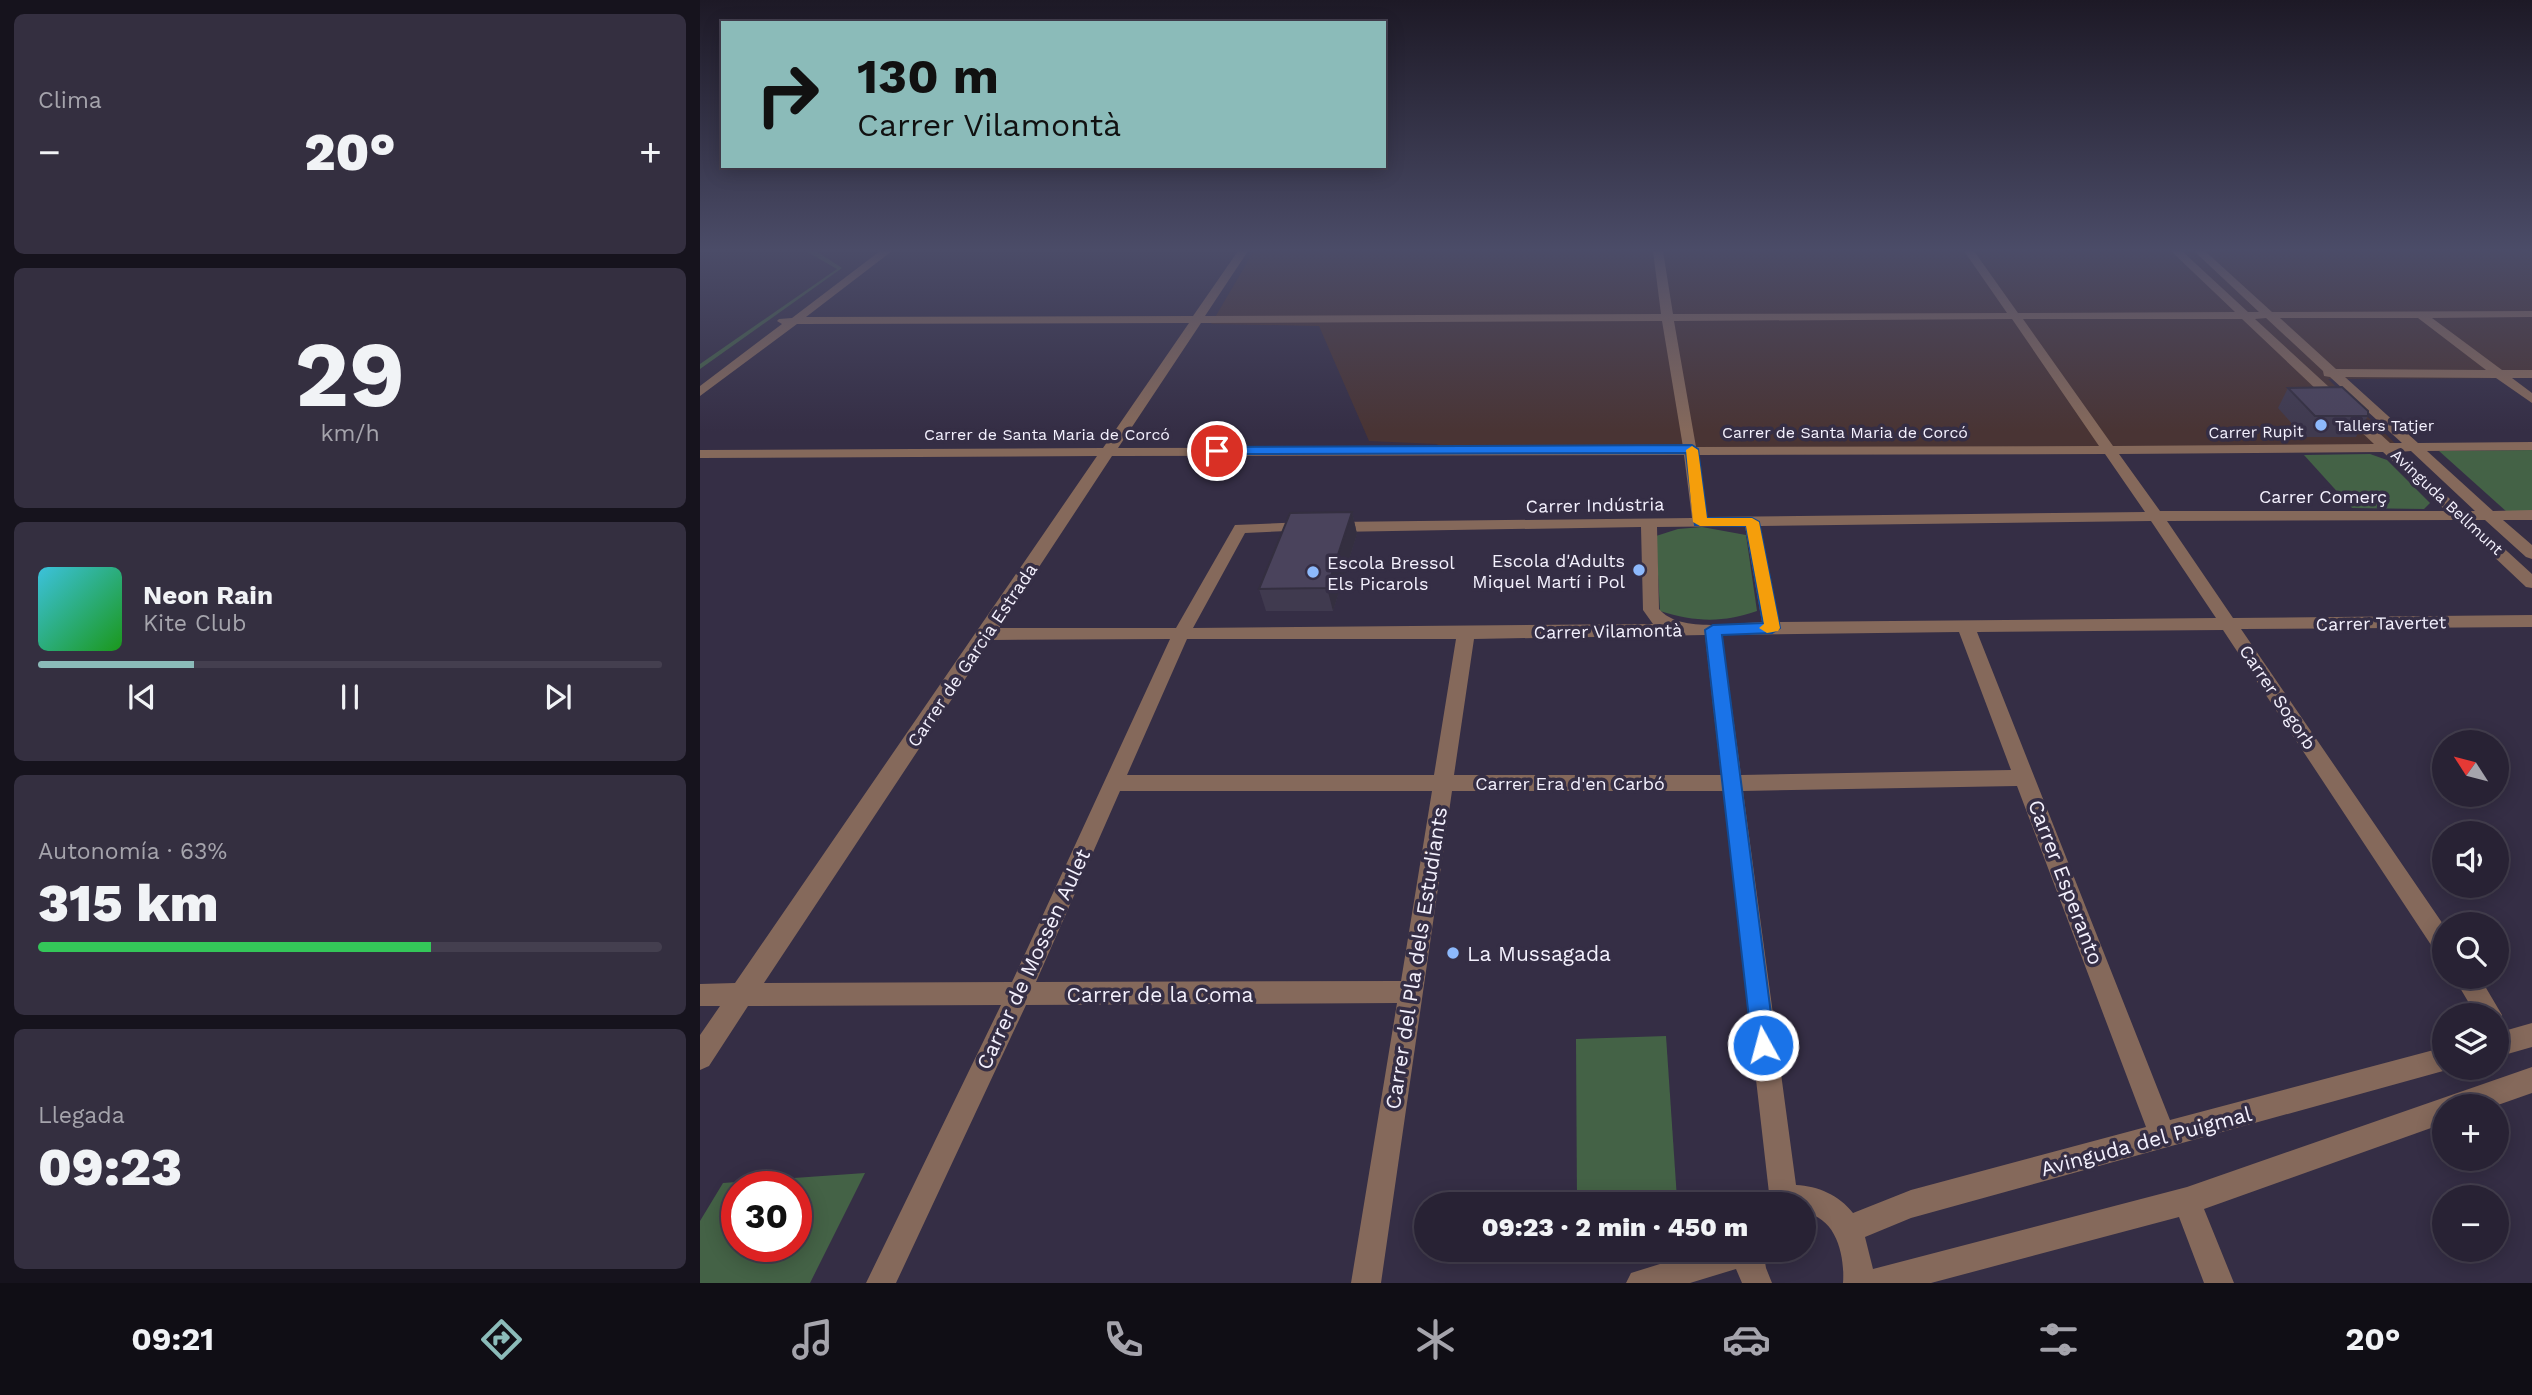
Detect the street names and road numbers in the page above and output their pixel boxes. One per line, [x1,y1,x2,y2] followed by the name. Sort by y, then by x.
[2208,422,2304,442] street label: Carrer Rupit
[1722,423,1968,442] street label: Carrer de Santa Maria de Corcó
[924,425,1170,444] street label: Carrer de Santa Maria de Corcó
[2387,445,2507,559] street label: Avinguda Bellmunt
[2259,486,2387,507] street label: Carrer Comerç
[1526,493,1664,517] street label: Carrer Indústria
[903,559,1041,751] street label: Carrer de Garcia Estrada
[2316,611,2447,635] street label: Carrer Tavertet
[1534,619,1682,643] street label: Carrer Vilamontà
[2235,641,2321,753] street label: Carrer Sogorb
[1475,773,1665,794] street label: Carrer Era d'en Carbó
[2023,796,2109,968] street label: Carrer Esperanto
[1380,805,1452,1111] street label: Carrer del Pla dels Estudiants
[971,845,1095,1073] street label: Carrer de Mossèn Aulet
[1067,982,1254,1007] street label: Carrer de la Coma
[2038,1101,2255,1181] street label: Avinguda del Puigmal

